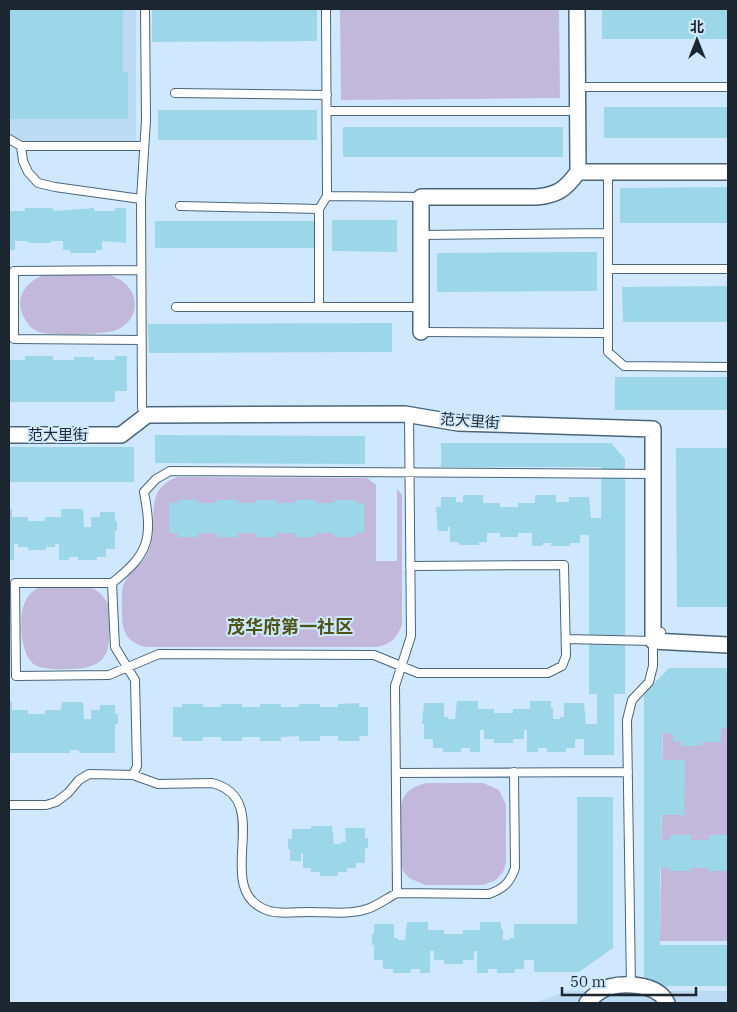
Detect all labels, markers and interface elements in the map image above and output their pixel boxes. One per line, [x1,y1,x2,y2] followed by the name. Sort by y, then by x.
[672,15,722,65] north arrow
[690,18,704,36] text: 北
[439,409,501,432] street label: 范大里街
[28,425,88,444] street label: 范大里街
[227,615,353,638] district label: 茂华府第一社区
[562,964,696,996] scale bar
[570,972,606,991] text: 50 m

